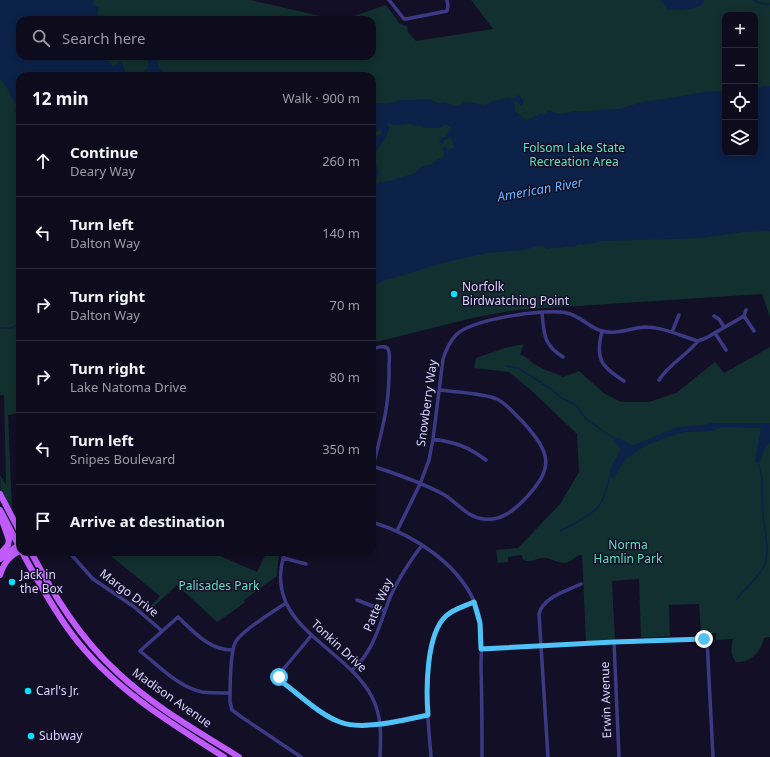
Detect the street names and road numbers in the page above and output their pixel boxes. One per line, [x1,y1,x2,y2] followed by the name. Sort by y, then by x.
[412,358,441,447] street label: Snowberry Way
[96,565,163,621] street label: Margo Drive
[359,575,397,634] street label: Patte Way
[308,615,371,676] street label: Tonkin Drive
[596,661,615,739] street label: Erwin Avenue
[129,664,216,732] street label: Madison Avenue

